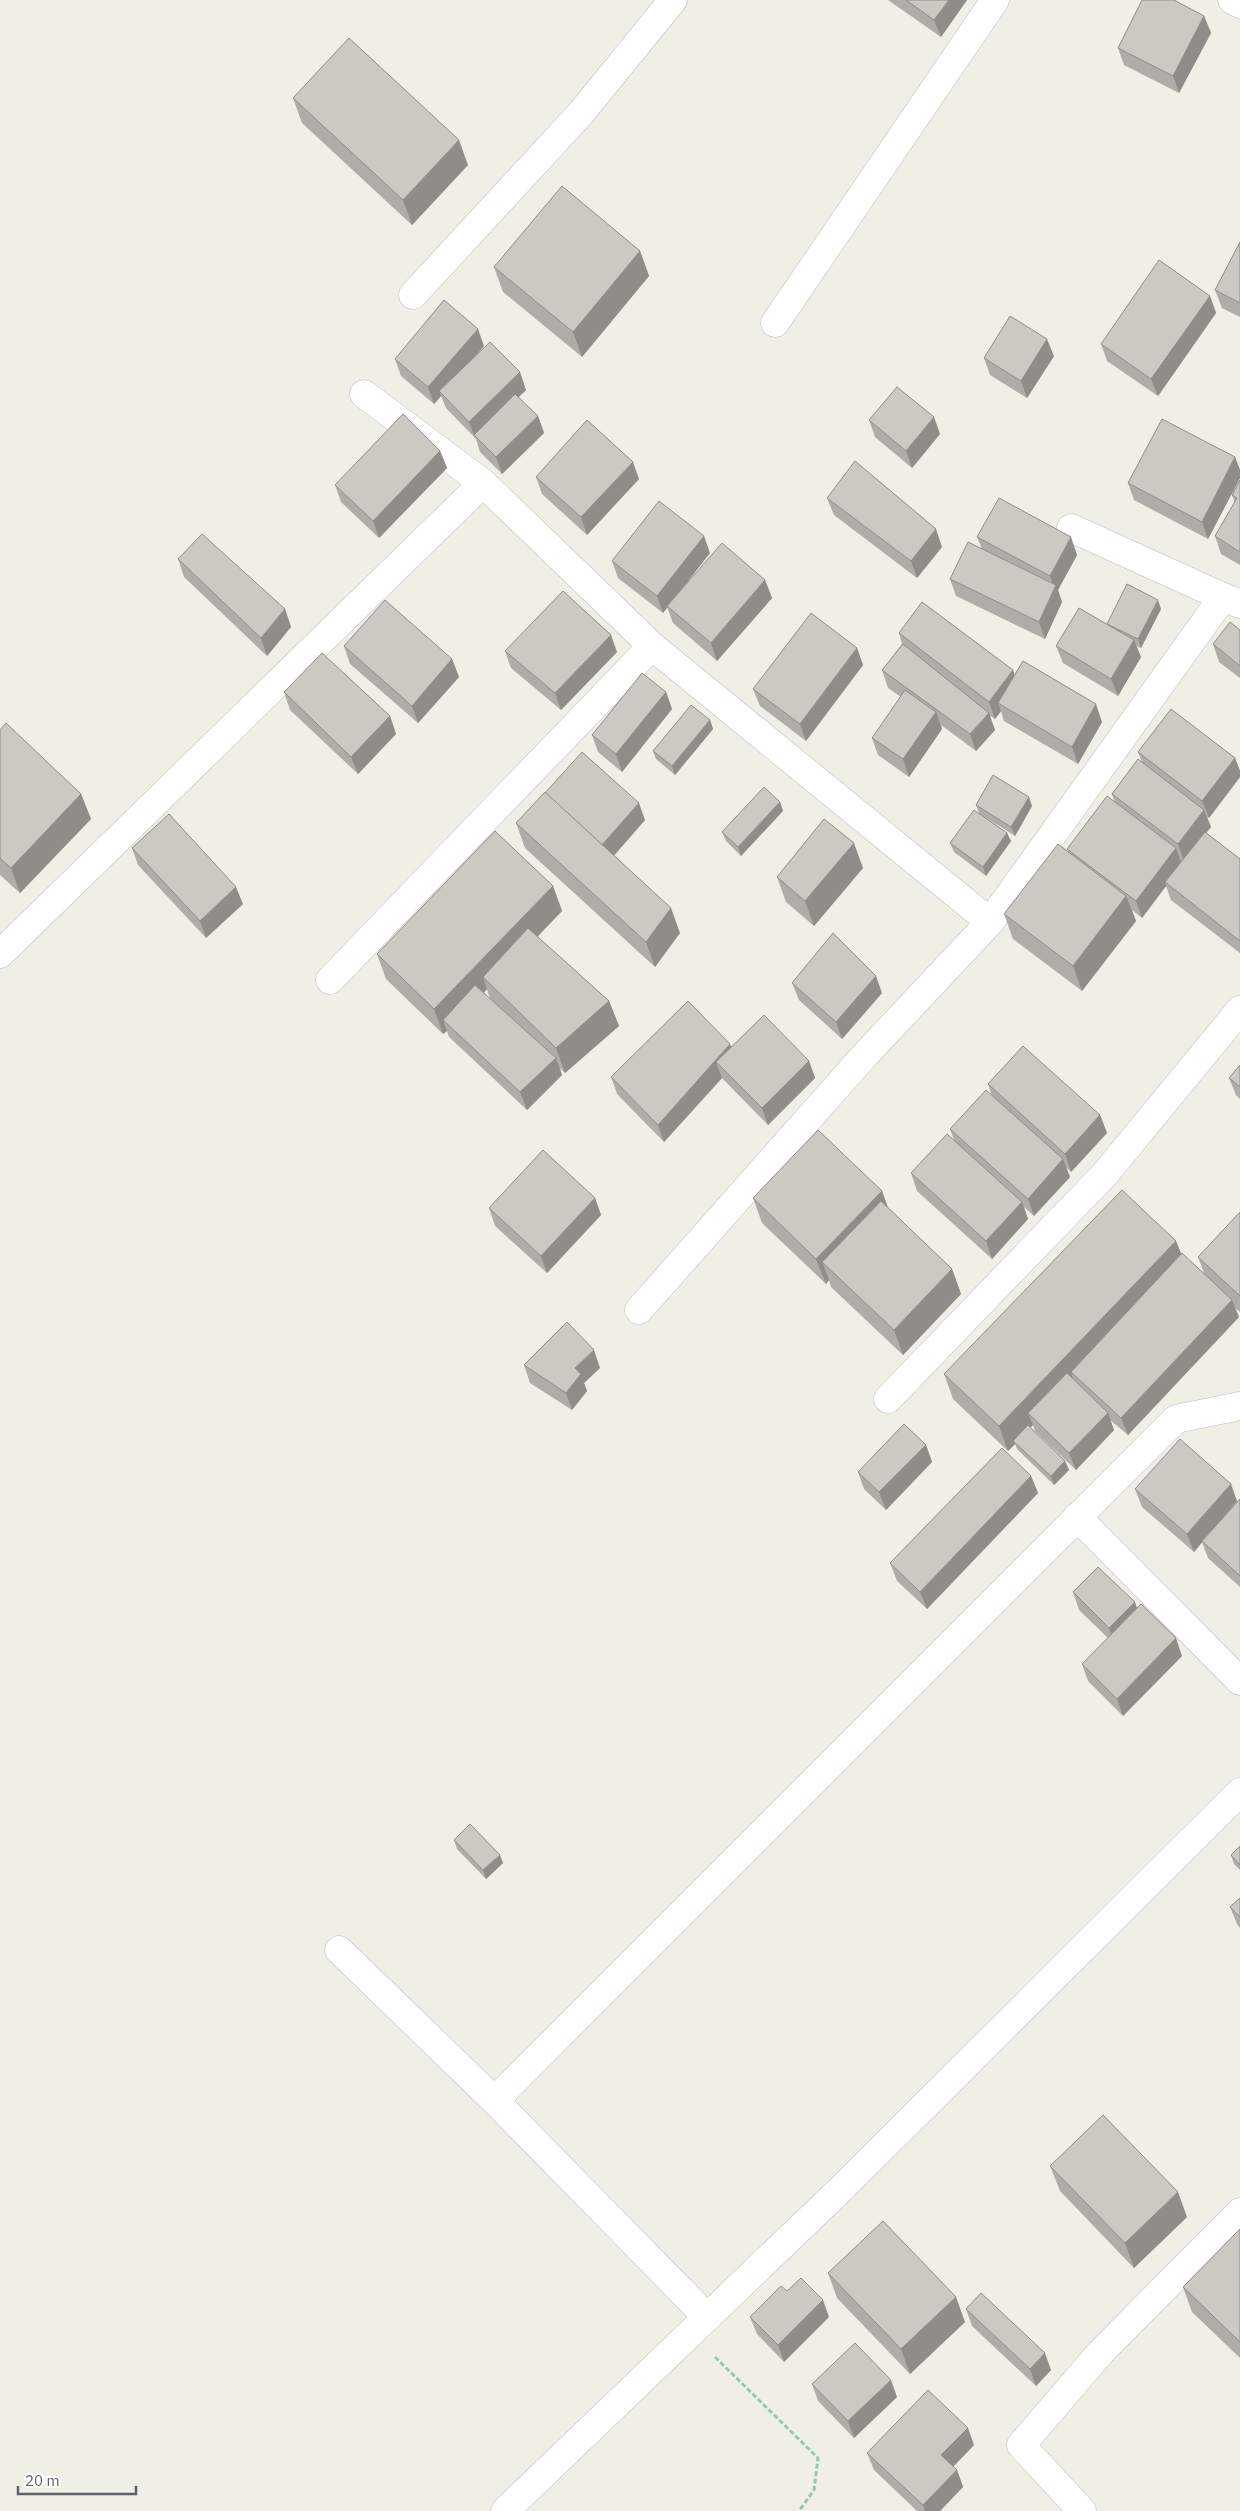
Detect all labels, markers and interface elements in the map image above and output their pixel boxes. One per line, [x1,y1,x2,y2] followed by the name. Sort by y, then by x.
[18,2464,135,2496] scale bar
[25,2471,60,2490] text: 20 m

